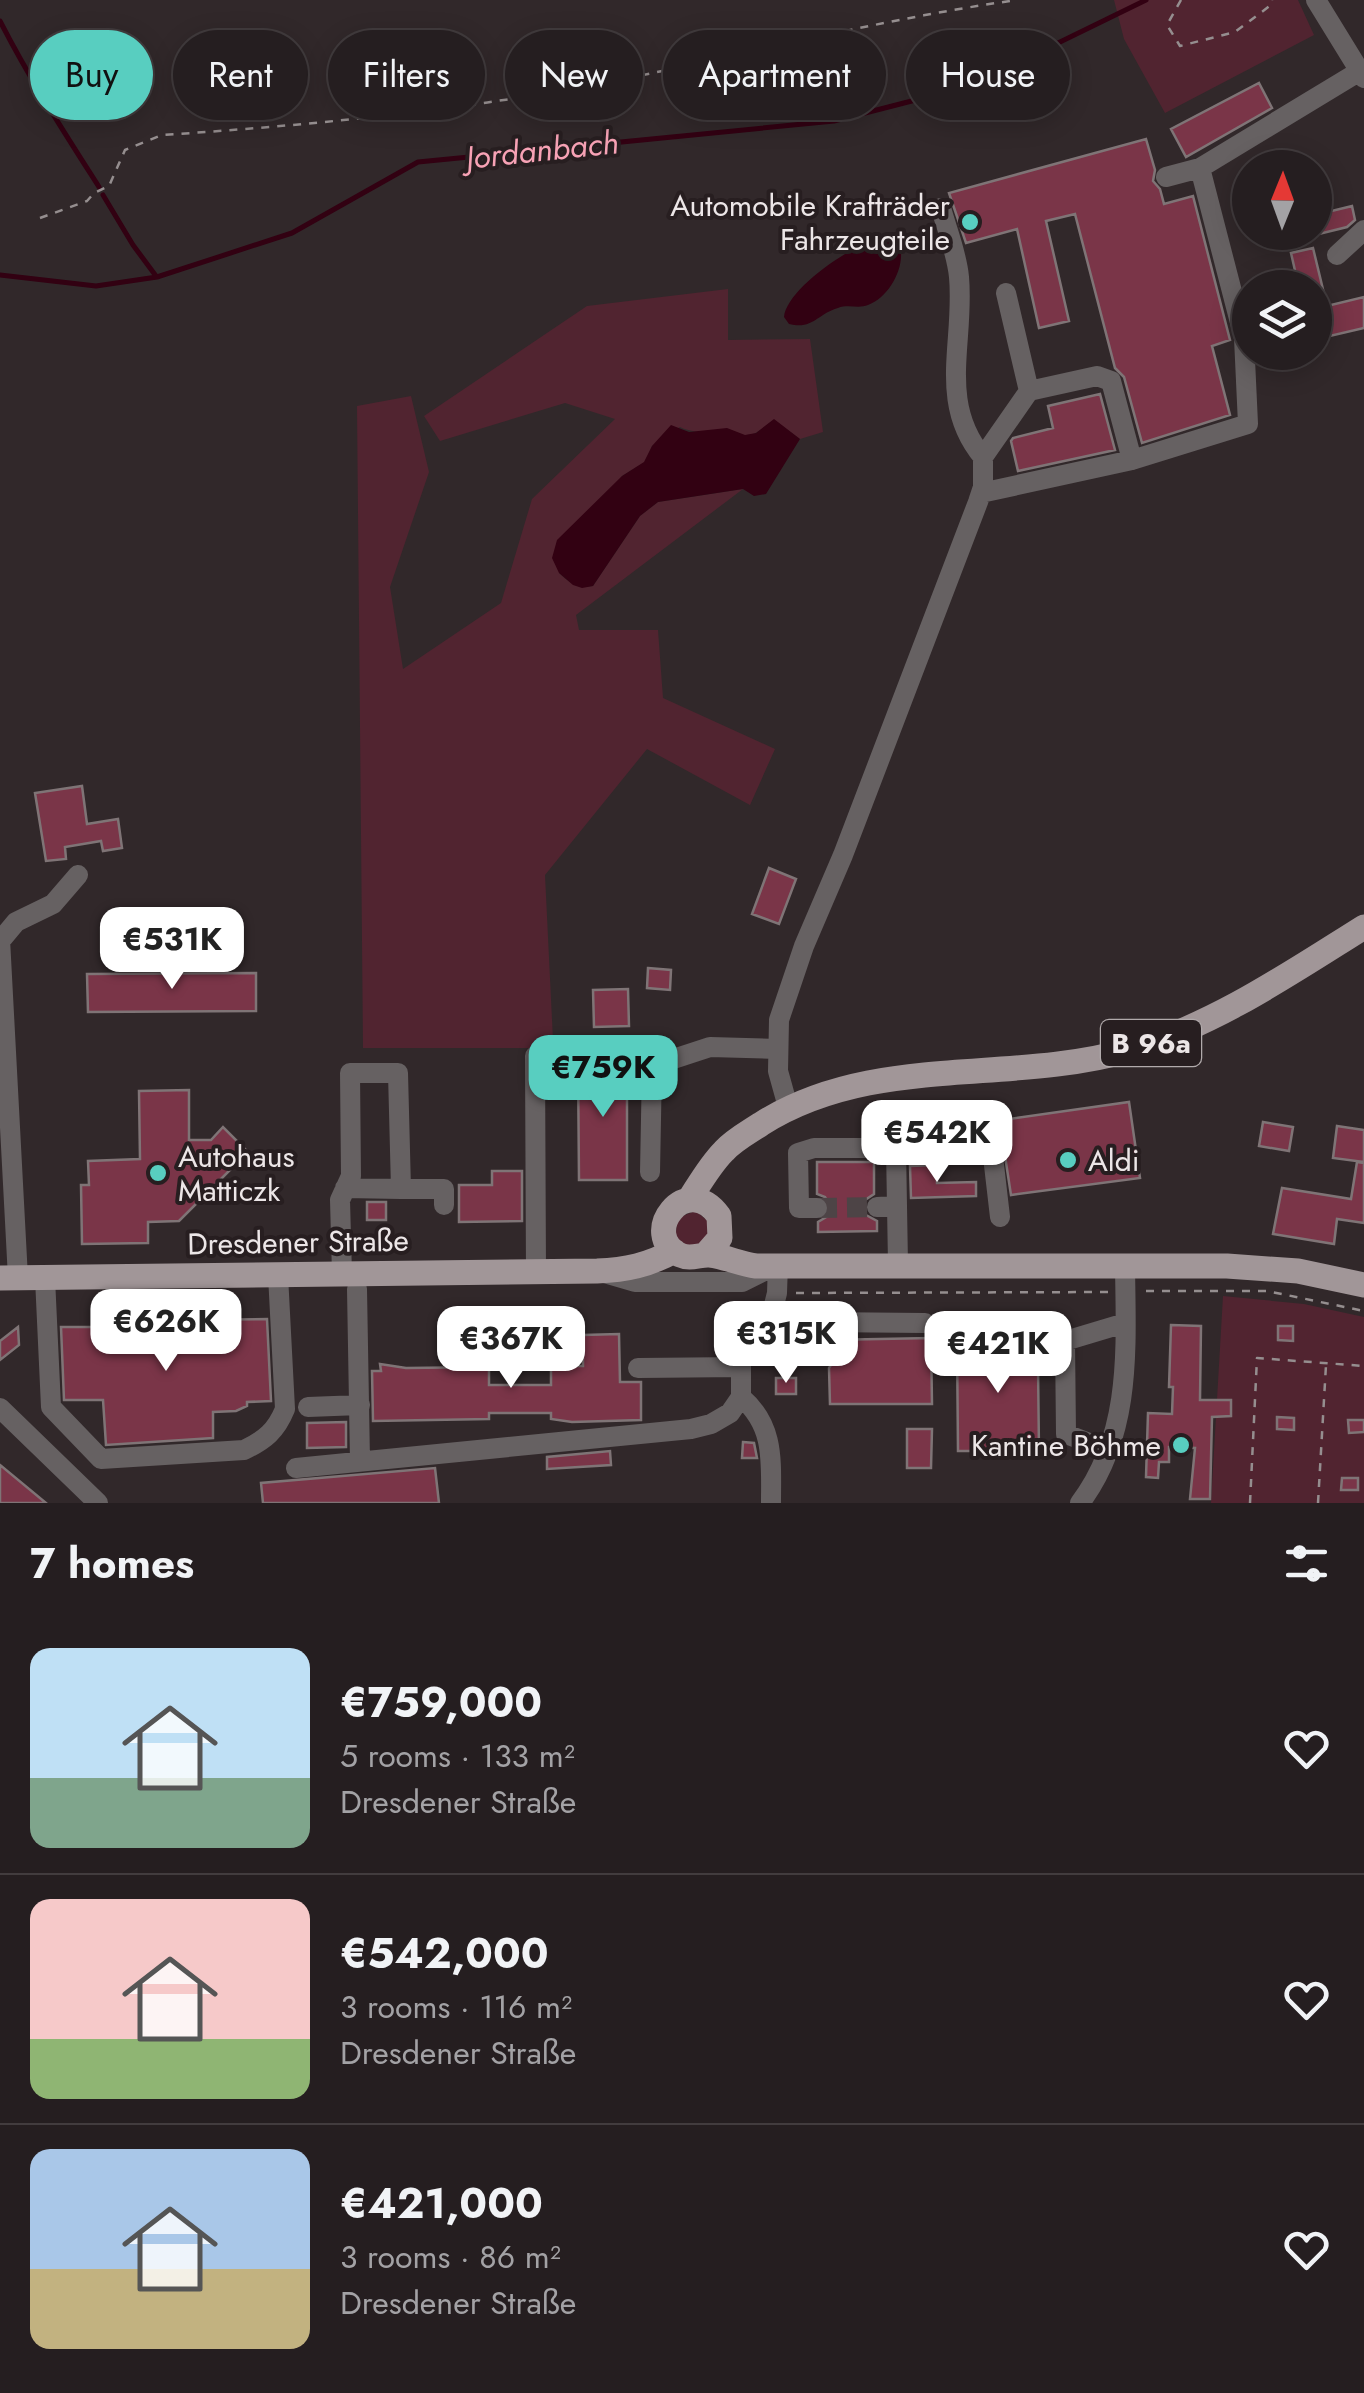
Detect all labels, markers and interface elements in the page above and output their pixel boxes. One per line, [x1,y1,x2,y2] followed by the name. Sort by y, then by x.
[30,30,153,120] chip: Buy
[173,30,308,120] chip: Rent
[328,30,485,120] chip: Filters
[505,30,643,120] chip: New
[663,30,886,120] chip: Apartment
[906,30,1070,120] chip: House
[457,119,621,182] water label: Jordanbach
[1232,150,1332,250] north arrow
[1232,150,1332,370] map controls
[670,184,951,261] place label: Automobile Krafträder Fahrzeugteile
[959,211,981,233] marker: Automobile Krafträder Fahrzeugteile
[1232,270,1332,370] button: layers
[102,907,242,992] pin: €531K
[122,916,222,962] text: €531K
[1101,1020,1201,1066] road number: B 96a
[533,1035,673,1120] pin: €759K
[551,1044,655,1090] text: €759K
[867,1100,1007,1185] pin: €542K
[883,1109,991,1155] text: €542K
[178,1135,295,1212] place label: Autohaus Matticzk
[1088,1139,1140,1182] place label: Aldi
[1057,1149,1079,1171] marker: Aldi
[147,1162,169,1184] marker: Autohaus Matticzk
[187,1219,409,1265] street label: Dresdener Straße
[96,1289,236,1374] pin: €626K
[112,1298,220,1344] text: €626K
[716,1301,856,1386] pin: €315K
[441,1306,581,1391] pin: €367K
[736,1310,836,1356] text: €315K
[928,1311,1068,1396] pin: €421K
[459,1315,563,1361] text: €367K
[947,1320,1049,1366] text: €421K
[971,1424,1161,1467] place label: Kantine Böhme
[1170,1434,1192,1456] marker: Kantine Böhme
[30,1533,194,1594] text: 7 homes
[1279,1536,1334,1591] icon: filters
[340,1672,542,1733] text: €759,000
[110,1688,230,1808] icon: home
[1279,1721,1334,1776] icon: heart
[340,1733,575,1779] text: 5 rooms · 133 m²
[340,1779,576,1825] text: Dresdener Straße
[340,1923,549,1984] text: €542,000
[110,1939,230,2059] icon: home
[1279,1972,1334,2027] icon: heart
[340,1984,572,2030] text: 3 rooms · 116 m²
[340,2030,576,2076] text: Dresdener Straße
[340,2173,543,2234] text: €421,000
[110,2189,230,2309] icon: home
[1279,2222,1334,2277] icon: heart
[340,2234,561,2280] text: 3 rooms · 86 m²
[340,2280,576,2326] text: Dresdener Straße

